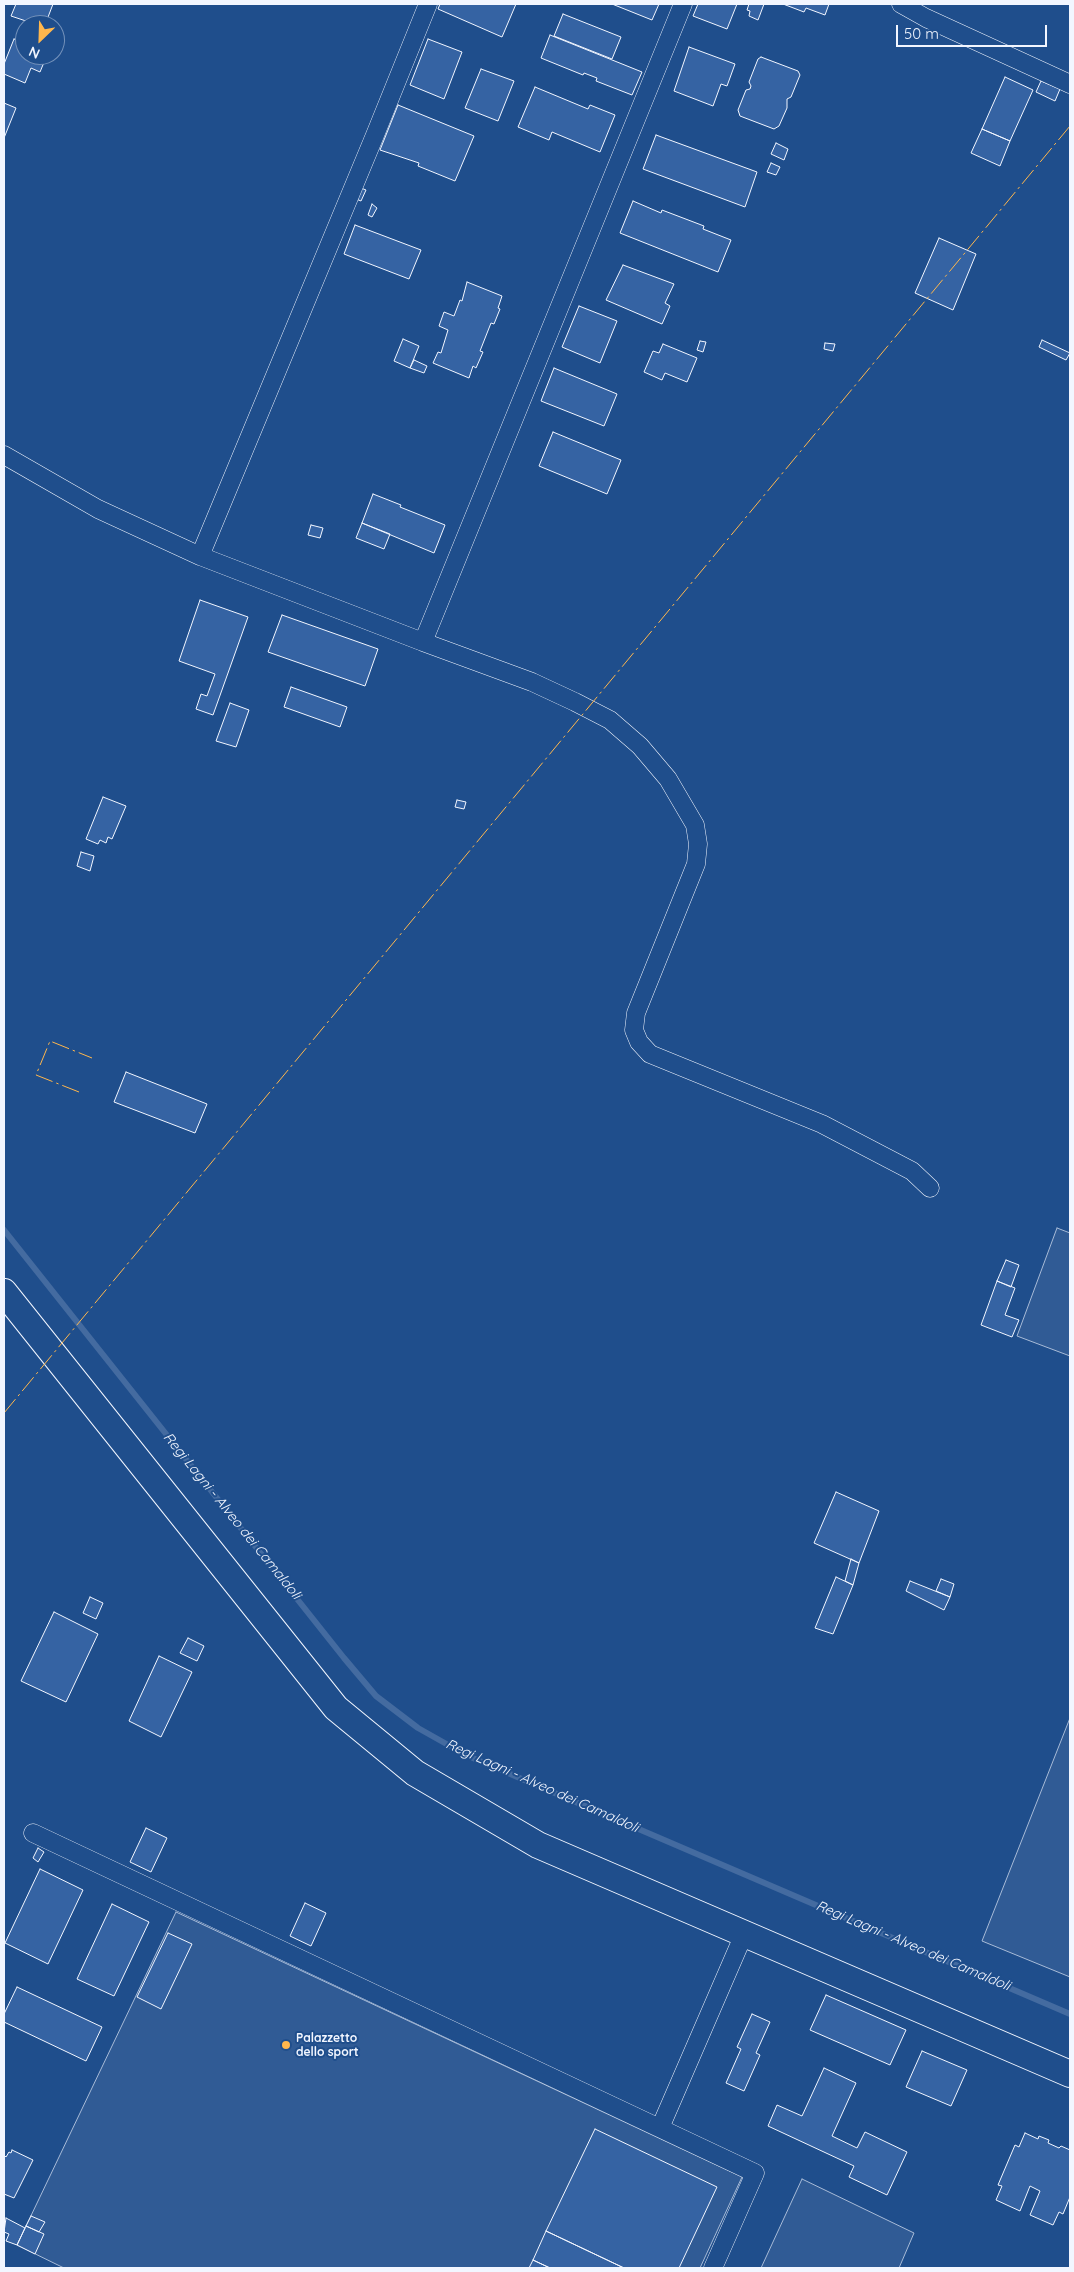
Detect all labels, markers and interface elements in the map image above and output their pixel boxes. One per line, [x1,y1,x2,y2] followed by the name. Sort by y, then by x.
[15,15,65,65] north arrow
[899,15,1050,47] scale bar
[904,24,939,43] text: 50 m
[26,42,43,63] text: N
[160,1429,304,1603] water label: Regi Lagni - Alveo dei Camaldoli
[443,1736,641,1836] water label: Regi Lagni - Alveo dei Camaldoli
[813,1897,1013,1995] water label: Regi Lagni - Alveo dei Camaldoli
[296,2031,359,2059] place label: Palazzetto dello sport
[280,2039,292,2051] marker: Palazzetto dello sport

